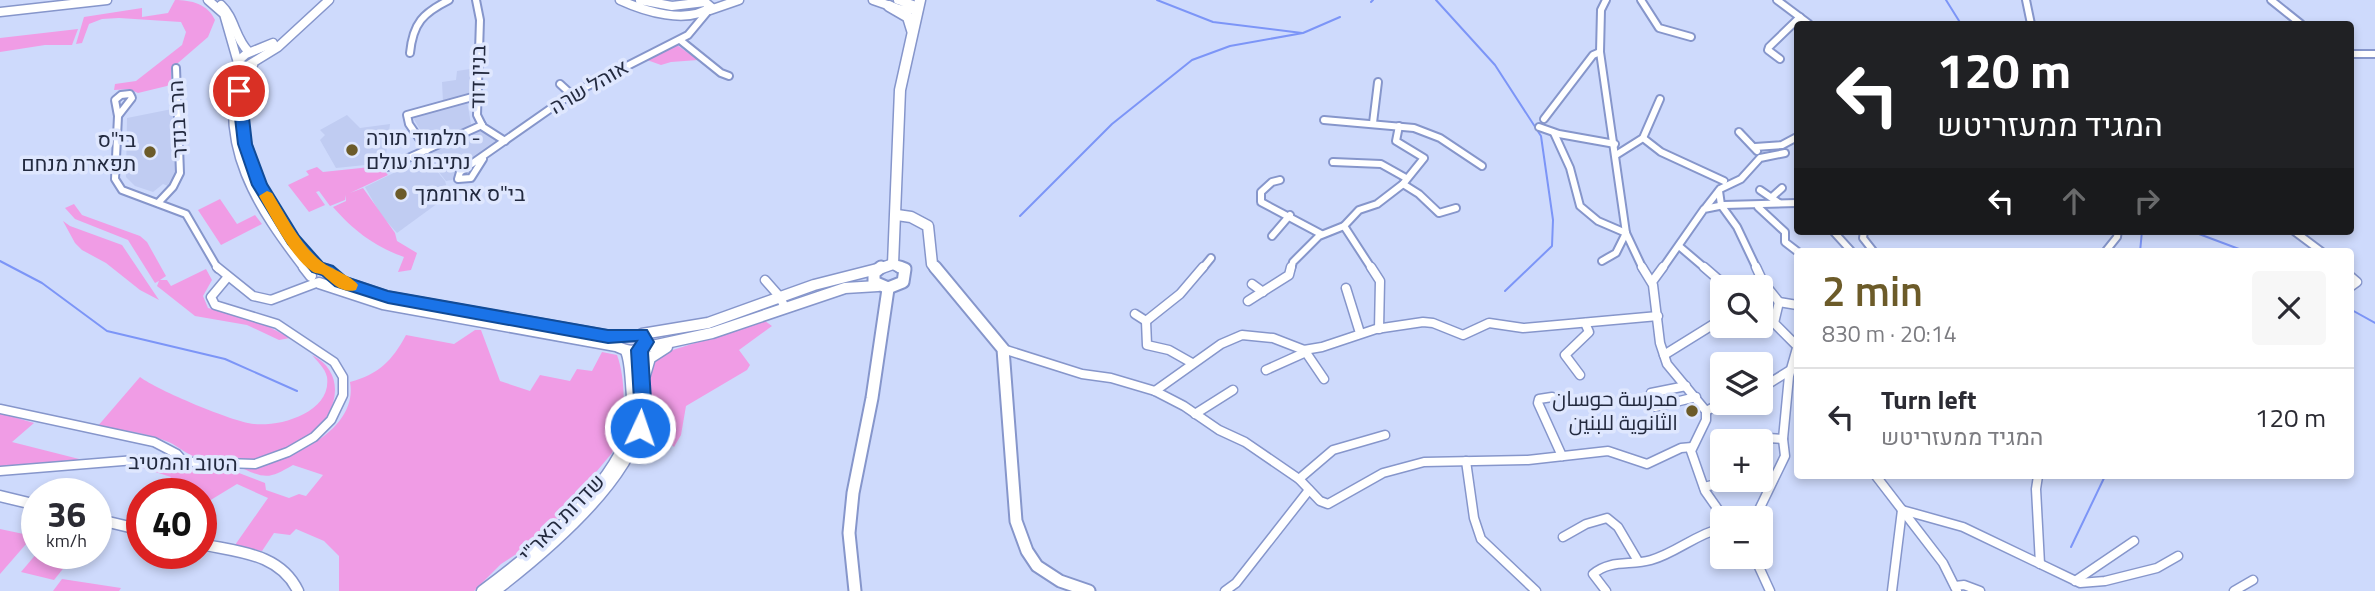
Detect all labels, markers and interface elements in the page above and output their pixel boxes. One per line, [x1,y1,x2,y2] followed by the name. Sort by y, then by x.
[1937,32,2071,107] text: 120 m
[460,45,494,109] street label: בנין דוד
[1822,49,1913,140] icon: left
[543,51,634,122] street label: אוהל שרה
[209,61,269,121] pin
[220,72,258,110] icon: arrive
[159,79,195,159] street label: הרב בנדר
[1937,100,2163,148] text: המגיד ממעזריטש
[366,121,481,177] place label: תלמוד תורה - נתיבות עולם
[21,123,136,179] place label: בי"ס תפארת מנחם
[344,142,360,158] marker: תלמוד תורה - נתיבות עולם
[142,144,158,160] marker: בי"ס תפארת מנחם
[415,177,525,209] place label: בי"ס ארוממך
[1982,182,2020,220] icon: left
[2055,182,2093,220] icon: ahead
[2128,182,2166,220] icon: right
[393,186,409,202] marker: בי"ס ארוממך
[1822,258,1923,322] text: 2 min
[2252,271,2326,345] button: close
[1710,275,1773,569] map controls
[1710,275,1773,338] button: search
[1822,316,1957,351] text: 830 m · 20:14
[1710,352,1773,415] button: layers
[1881,380,1976,419] text: Turn left
[1552,382,1678,438] place label: مدرسة حوسان الثانوية للبنين
[603,391,677,465] position arrow
[1822,398,1860,436] icon: left
[2255,398,2326,437] text: 120 m
[1684,403,1700,419] marker: مدرسة حوسان الثانوية للبنين
[1881,419,2043,454] text: המגיד ממעזריטש
[1710,429,1773,492] button: +
[128,445,238,479] street label: הטוב והמטיב
[511,466,612,569] street label: שדרות האר"י
[126,478,217,569] speed limit sign: 40
[47,487,86,541] text: 36
[1710,506,1773,569] button: −
[46,527,87,554] text: km/h

